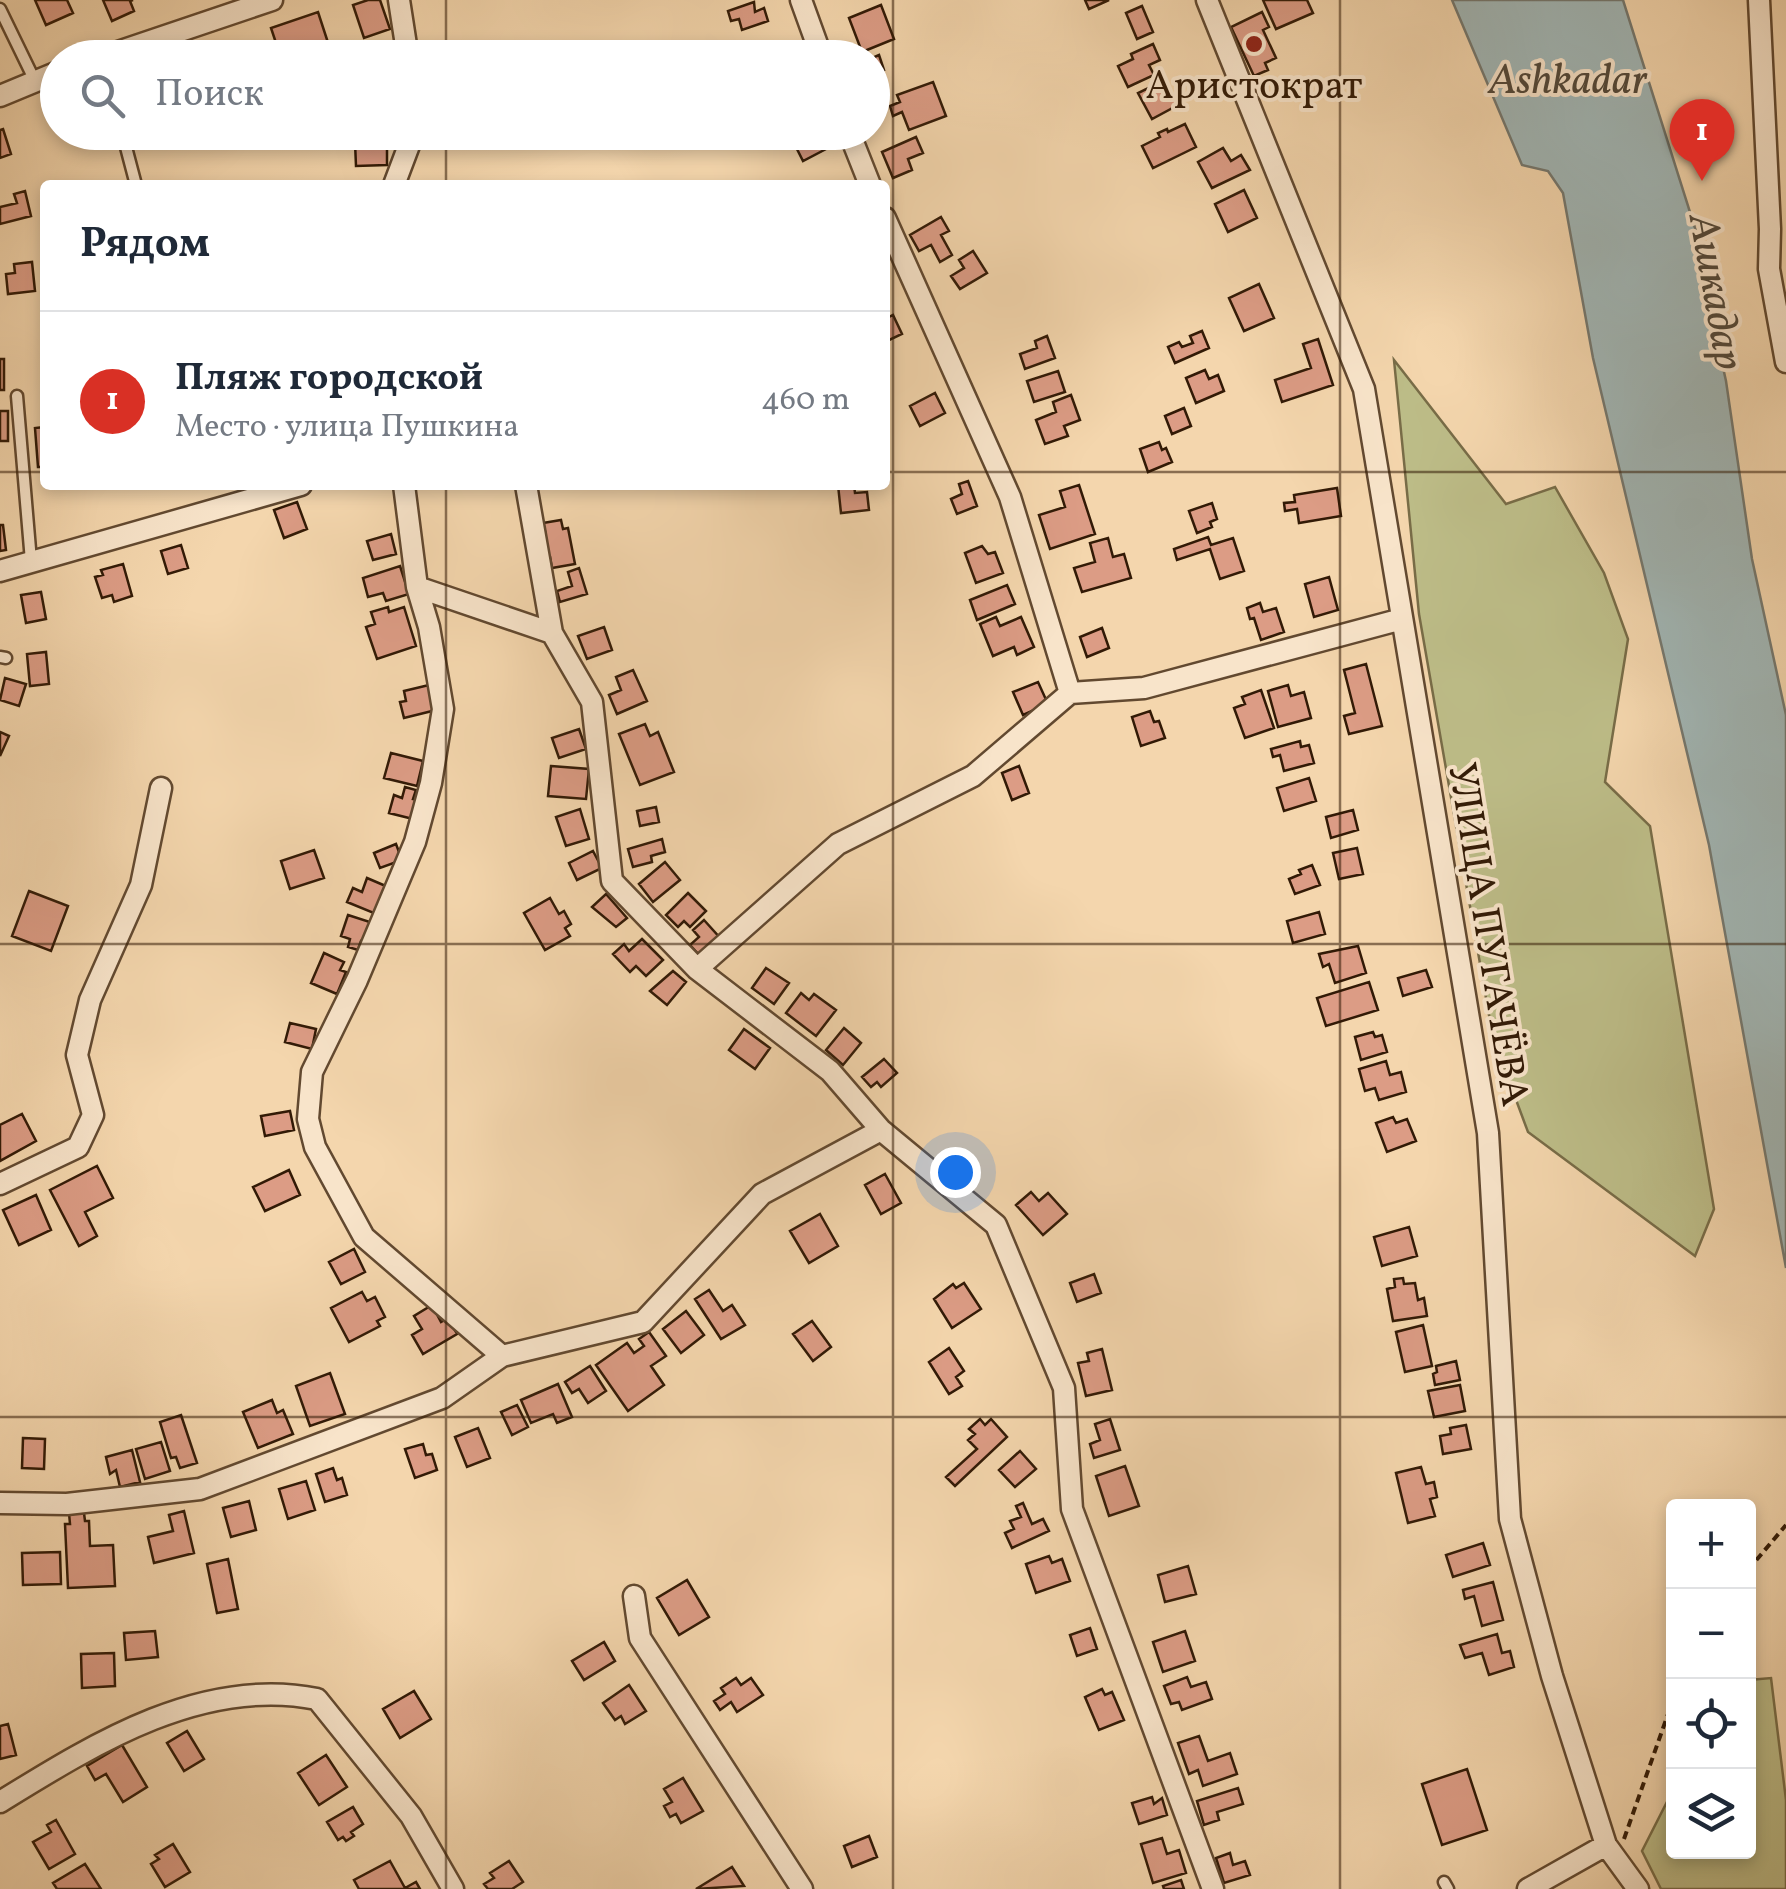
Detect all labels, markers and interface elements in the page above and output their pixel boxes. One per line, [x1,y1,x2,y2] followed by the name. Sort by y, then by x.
[1243,33,1265,55] marker: Аристократ
[40,40,890,150] search box
[1486,53,1648,112] water label: Ashkadar
[1145,60,1363,116] place label: Аристократ
[75,68,130,123] icon: search
[155,69,264,122] text: Поиск
[1670,99,1734,181] pin: 1
[1671,207,1756,375] water label: Ашкадар
[80,216,210,275] text: Рядом
[175,353,483,406] text: Пляж городской
[106,379,119,423] text: 1
[761,379,850,423] text: 460 m
[175,406,519,450] text: Место · улица Пушкина
[1431,759,1541,1111] street label: УЛИЦА ПУГАЧЁВА
[930,1147,981,1198] your location
[1666,1499,1756,1859] map controls
[1666,1499,1756,1589] button: +
[1666,1589,1756,1679] button: −
[1666,1679,1756,1769] button: locate
[1666,1769,1756,1859] button: layers

